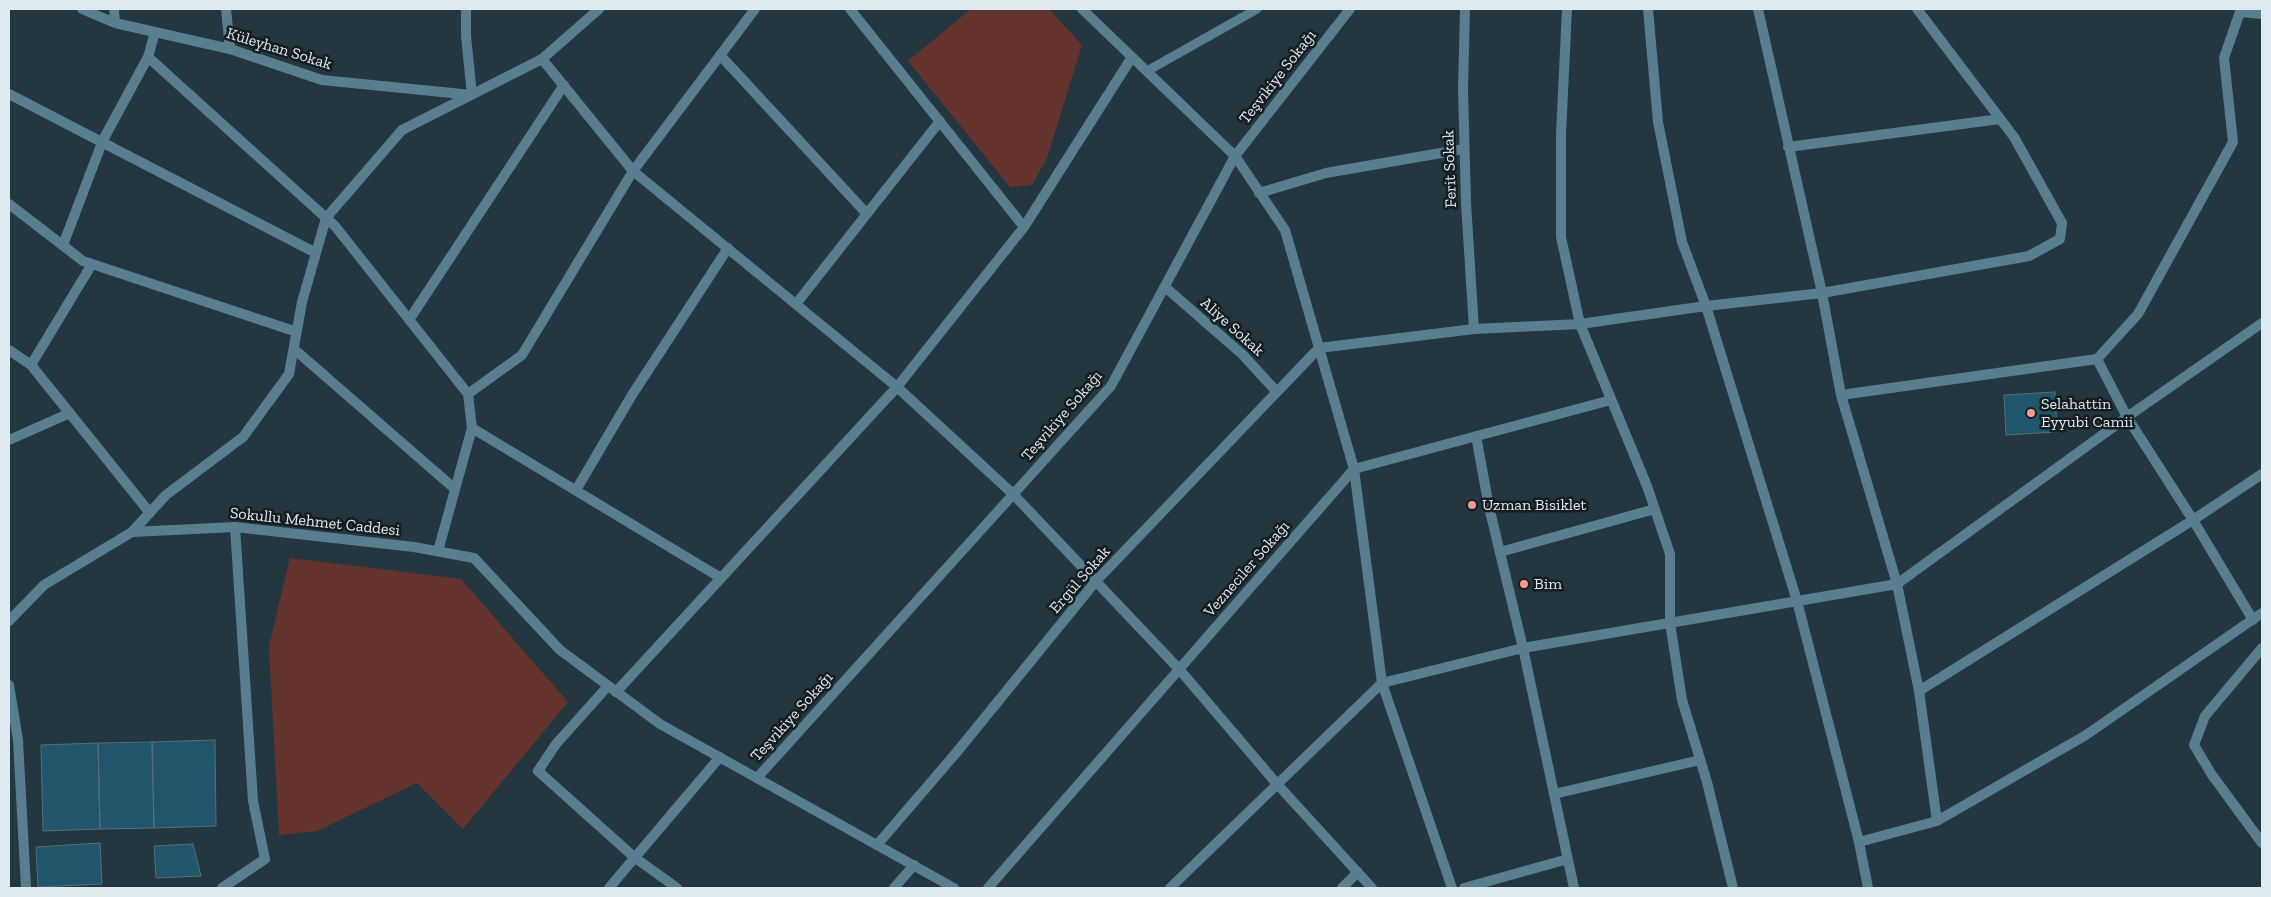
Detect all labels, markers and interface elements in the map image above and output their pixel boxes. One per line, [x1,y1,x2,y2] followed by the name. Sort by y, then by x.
[224,24,334,74] street label: Küleyhan Sokak
[1235,26,1321,128] street label: Teşvikiye Sokağı
[1439,130,1461,208] street label: Ferit Sokak
[1196,293,1268,361] street label: Aliye Sokak
[1017,367,1107,465] street label: Teşvikiye Sokağı
[2041,394,2133,432] place label: Selahattin Eyyubi Camii
[2025,407,2037,419] marker: Selahattin Eyyubi Camii
[1482,495,1586,515] place label: Uzman Bisiklet
[1466,499,1478,511] marker: Uzman Bisiklet
[229,504,401,540] street label: Sokullu Mehmet Caddesi
[1200,517,1294,621] street label: Vezneciler Sokağı
[1046,542,1114,618] street label: Ergül Sokak
[1534,574,1562,594] place label: Bim
[1518,578,1530,590] marker: Bim
[747,668,837,766] street label: Teşvikiye Sokağı

